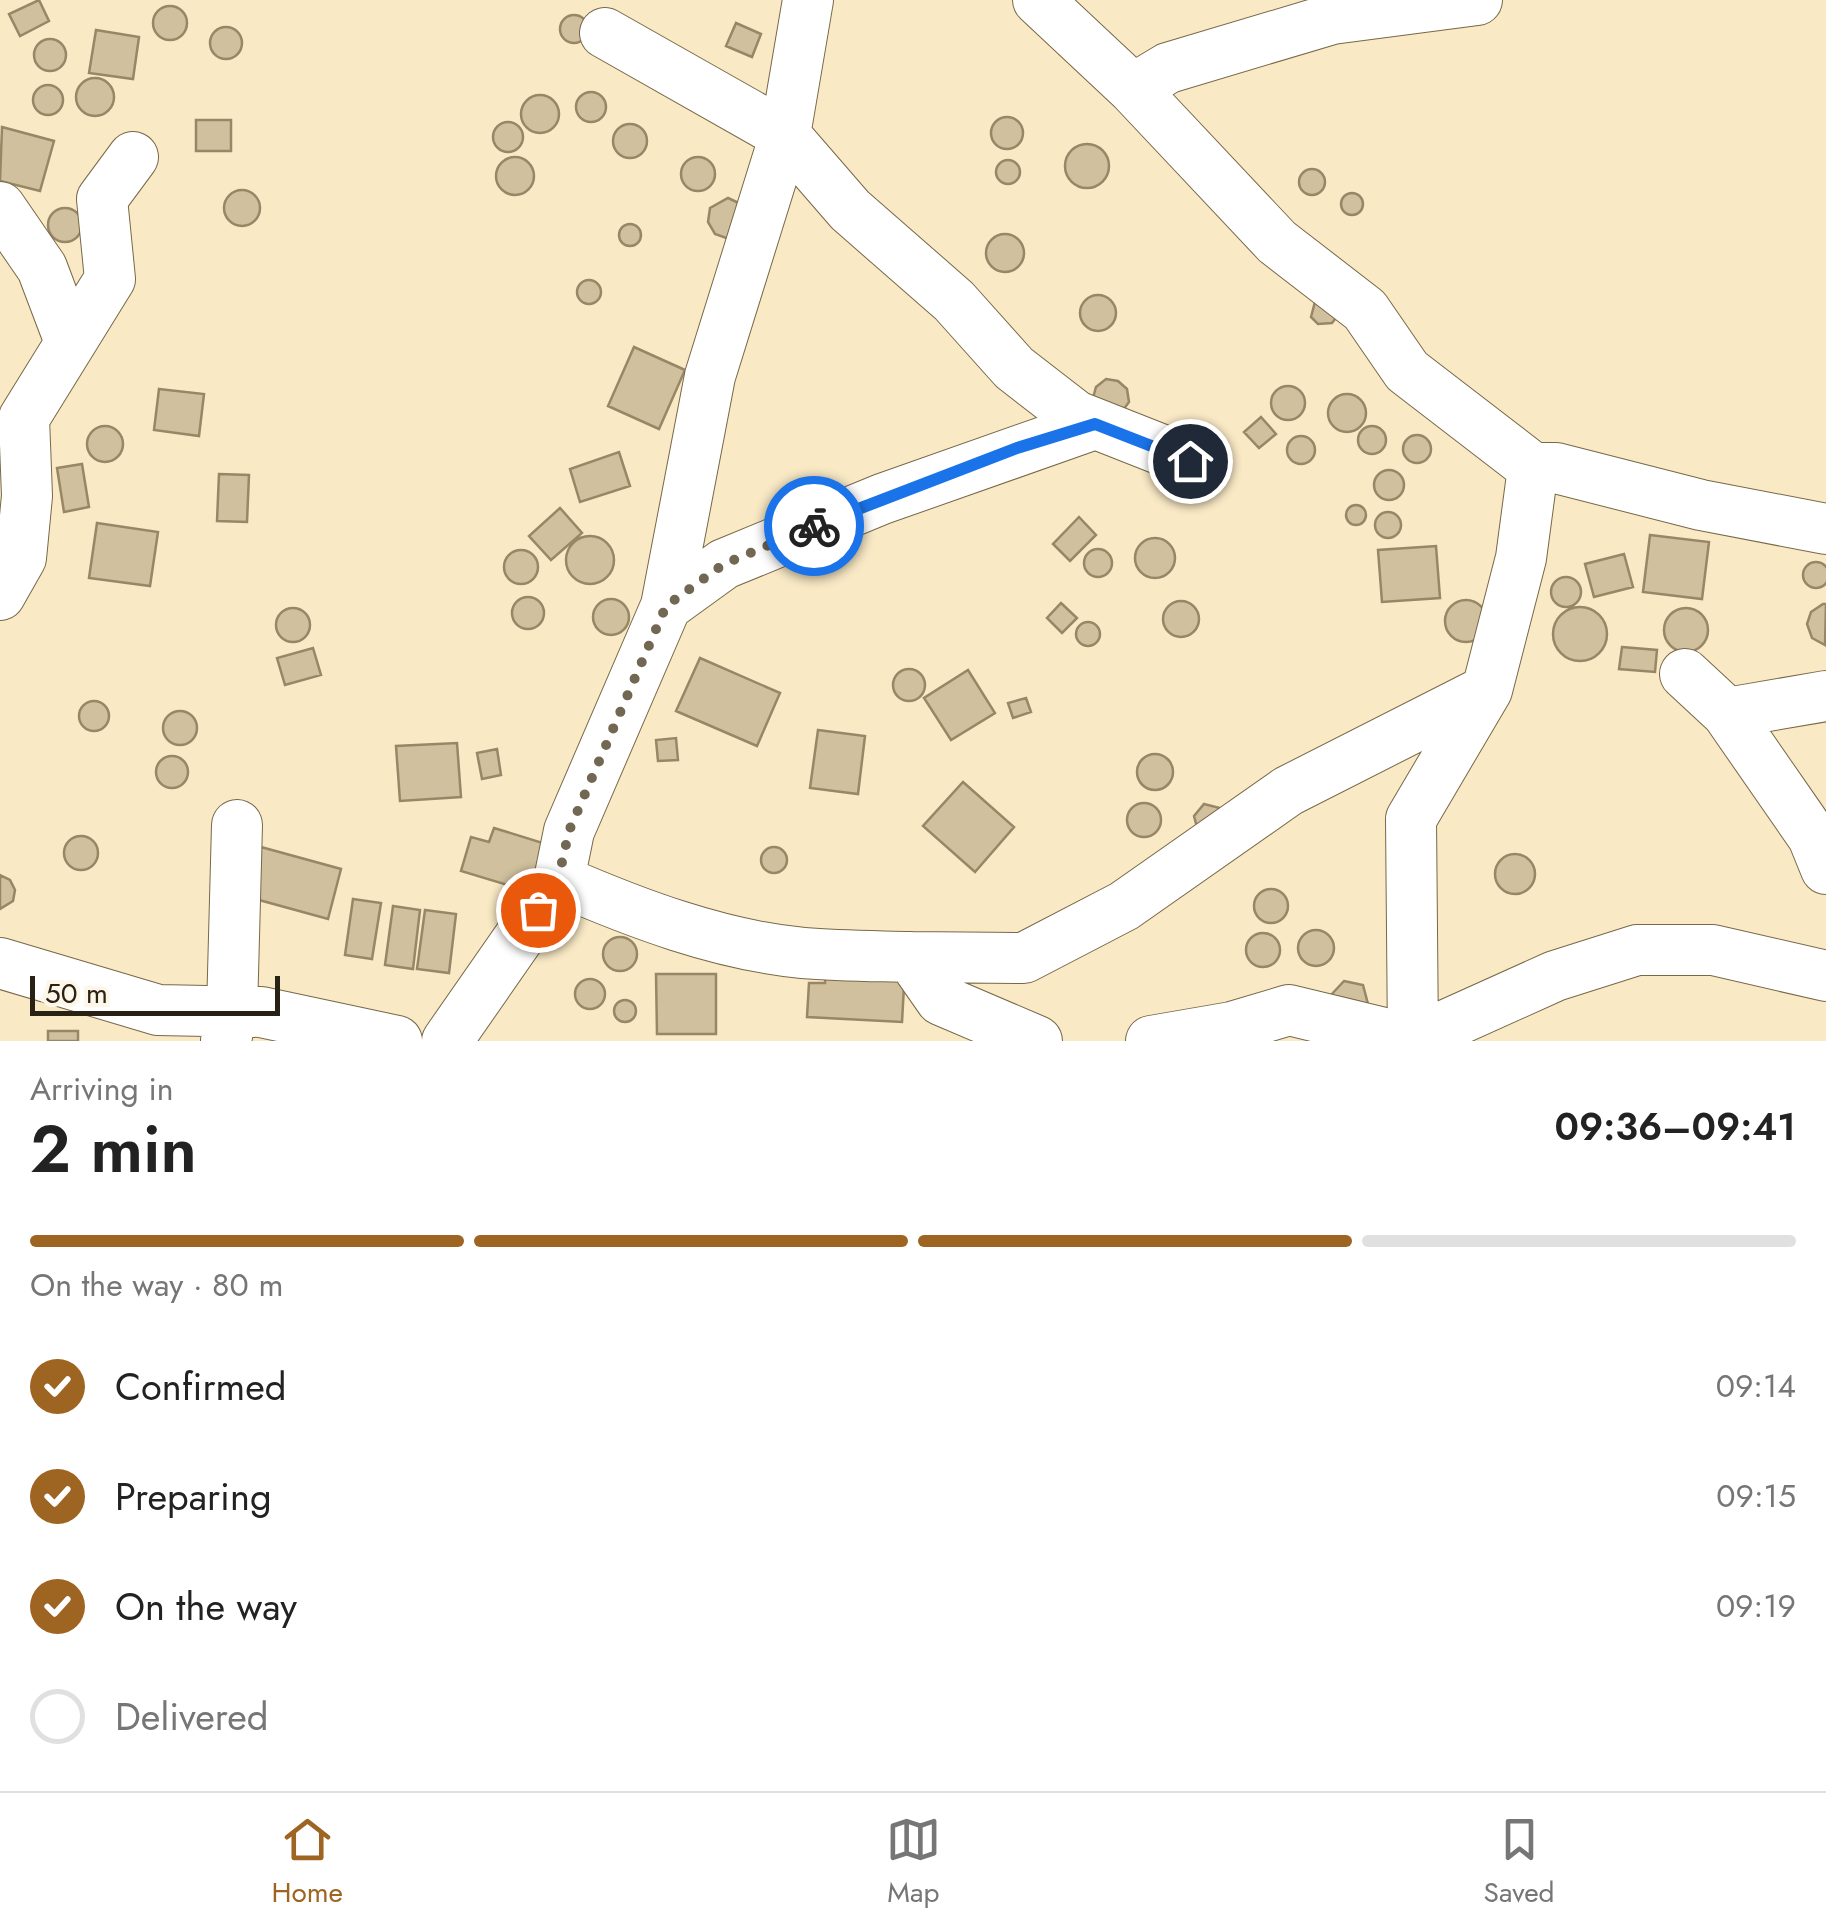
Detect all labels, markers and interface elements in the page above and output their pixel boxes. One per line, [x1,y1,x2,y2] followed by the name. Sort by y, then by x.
[1148,419,1233,504] pin
[1163,434,1218,489] icon: home
[764,476,864,576] courier
[787,499,842,554] icon: bike
[496,868,581,953] pin
[511,883,566,938] icon: bag
[30,971,280,1016] scale bar
[45,973,108,1014] text: 50 m
[30,1066,174,1112] text: Arriving in
[1554,1099,1796,1154] text: 09:36–09:41
[30,1102,197,1196] text: 2 min
[30,1262,283,1308] text: On the way · 80 m
[30,1359,85,1414] icon: check
[115,1359,286,1414] text: Confirmed
[1716,1363,1796,1409] text: 09:14
[30,1469,85,1524] icon: check
[115,1469,272,1524] text: Preparing
[1716,1473,1796,1519] text: 09:15
[30,1579,85,1634] icon: check
[115,1579,297,1634] text: On the way
[1716,1583,1796,1629] text: 09:19
[115,1689,268,1744] text: Delivered
[271,1812,343,1913] tab: Home
[886,1812,941,1913] tab: Map
[1484,1812,1555,1913] tab: Saved

